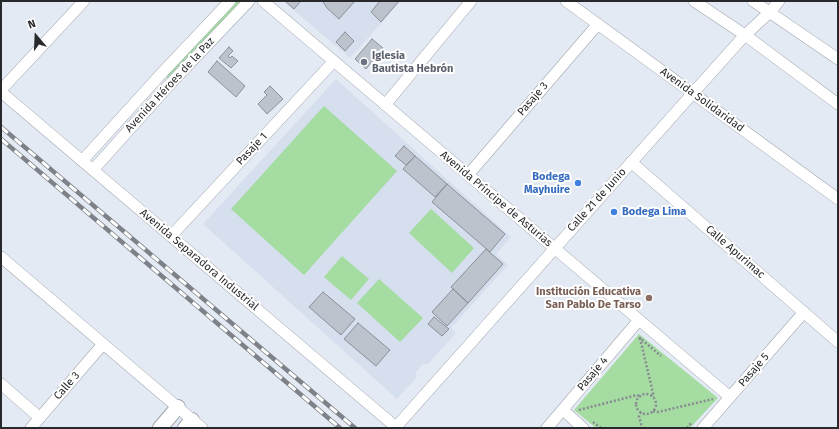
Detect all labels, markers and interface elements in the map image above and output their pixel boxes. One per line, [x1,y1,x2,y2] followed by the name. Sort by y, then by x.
[16,16,56,56] north arrow
[26,17,37,32] text: N
[123,35,217,135] street label: Avenida Héroes de la Paz
[372,49,453,75] place label: Iglesia Bautista Hebrón
[359,57,369,67] marker: Iglesia Bautista Hebrón
[657,65,747,135] street label: Avenida Solidaridad
[515,80,551,118] street label: Pasaje 3
[234,130,270,168] street label: Pasaje 1
[437,148,555,250] street label: Avenida Príncipe de Asturias
[565,165,629,235] street label: Calle 21 de Junio
[524,170,570,196] place label: Bodega Mayhuire
[573,178,583,188] marker: Bodega Mayhuire
[622,205,686,219] place label: Bodega Lima
[137,206,261,314] street label: Avenida Separadora Industrial
[609,207,619,217] marker: Bodega Lima
[703,223,767,281] street label: Calle Apurimac
[536,285,641,311] place label: Institución Educativa San Pablo De Tarso
[644,293,654,303] marker: Institución Educativa San Pablo De Tarso
[736,351,772,389] street label: Pasaje 5
[575,354,611,394] street label: Pasaje 4
[51,369,83,403] street label: Calle 3

